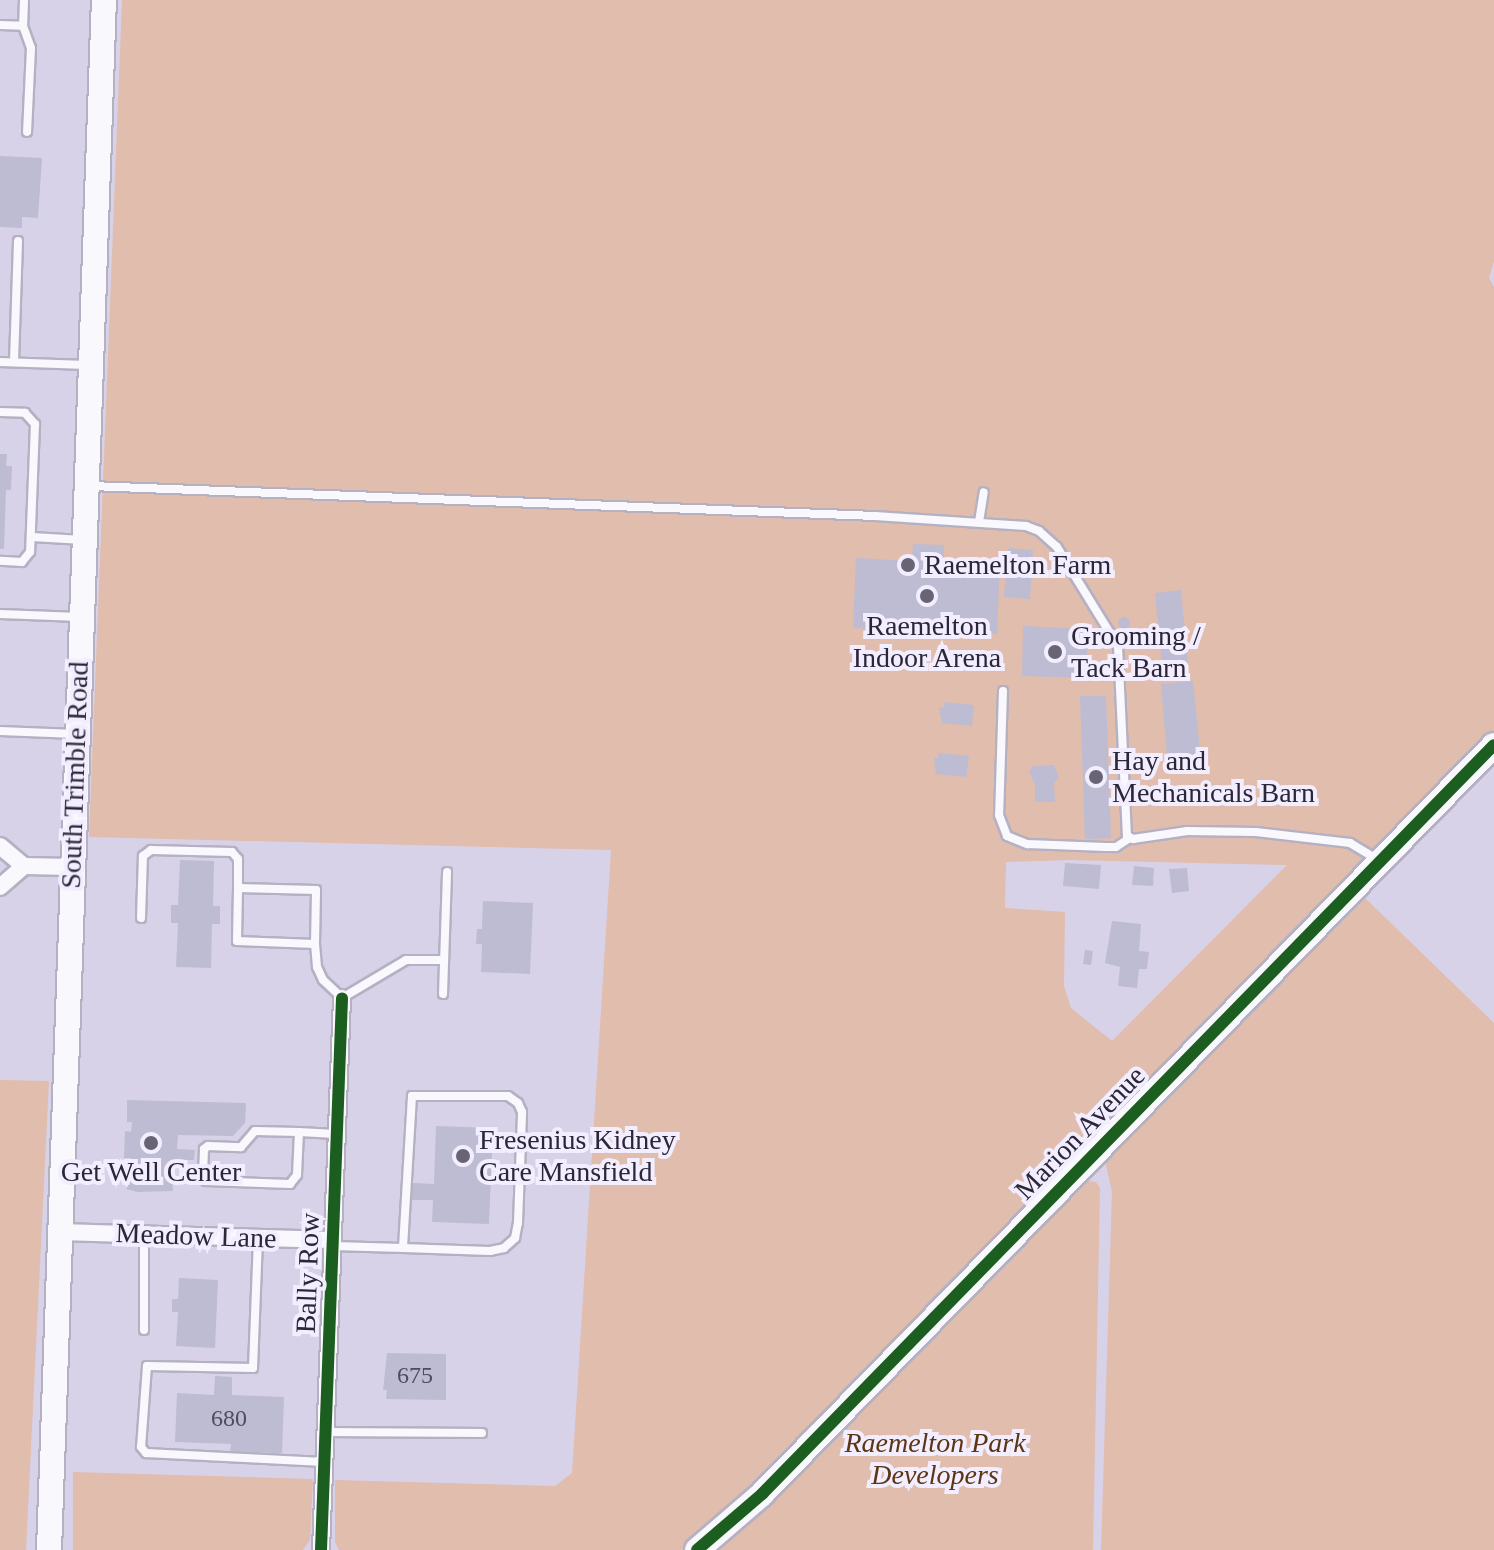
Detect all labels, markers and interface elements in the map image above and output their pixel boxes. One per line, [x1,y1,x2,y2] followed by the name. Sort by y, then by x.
[924,548,1111,582] place label: Raemelton Farm
[899,556,917,574] marker: Raemelton Farm
[918,587,936,605] marker: Raemelton Indoor Arena
[852,609,1002,675] place label: Raemelton Indoor Arena
[1071,619,1201,685] place label: Grooming / Tack Barn
[1046,643,1064,661] marker: Grooming / Tack Barn
[54,661,96,889] street label: South Trimble Road
[1112,744,1315,810] place label: Hay and Mechanicals Barn
[1087,768,1105,786] marker: Hay and Mechanicals Barn
[1007,1059,1153,1207] street label: Marion Avenue
[479,1123,676,1189] place label: Fresenius Kidney Care Mansfield
[142,1134,160,1152] marker: Get Well Center
[454,1147,472,1165] marker: Fresenius Kidney Care Mansfield
[60,1155,242,1189] place label: Get Well Center
[289,1212,327,1334] street label: Bally Row
[115,1216,277,1256] street label: Meadow Lane
[397,1362,433,1390] house number: 675
[211,1405,247,1433] house number: 680
[844,1426,1026,1492] park label: Raemelton Park Developers

